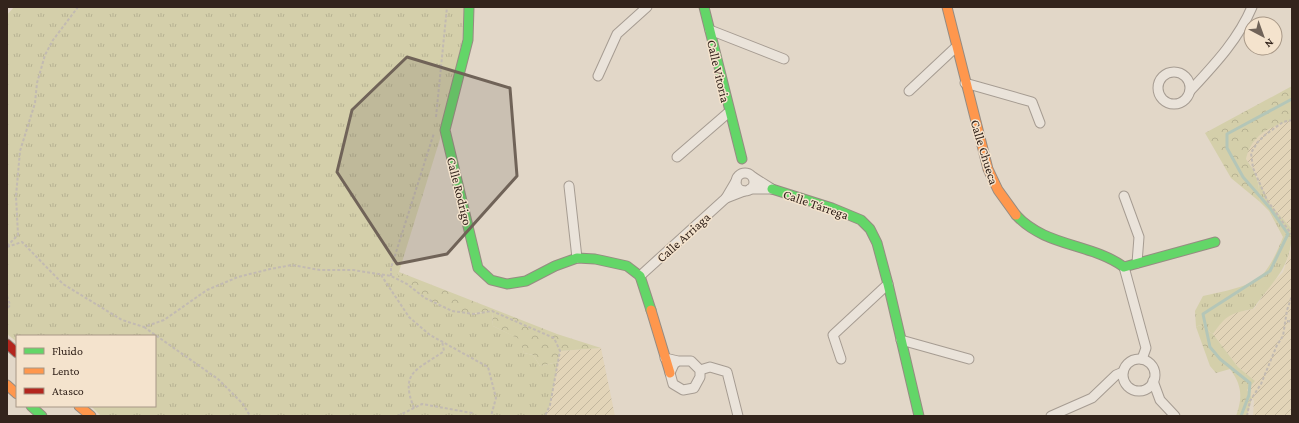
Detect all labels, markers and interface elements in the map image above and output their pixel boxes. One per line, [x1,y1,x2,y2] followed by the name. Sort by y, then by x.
[1243,16,1283,56] north arrow
[1262,37,1276,51] text: N
[704,38,733,104] street label: Calle Vitoria
[968,118,1002,187] street label: Calle Chueca
[444,156,475,227] street label: Calle Rodrigo
[781,186,851,223] street label: Calle Tárrega
[653,209,713,265] street label: Calle Arriaga
[16,335,156,407] legend
[52,344,83,358] text: Fluido
[52,364,80,378] text: Lento
[52,384,84,398] text: Atasco

